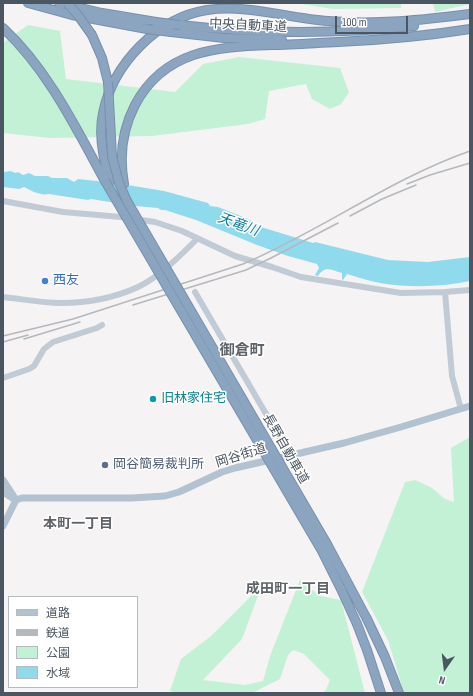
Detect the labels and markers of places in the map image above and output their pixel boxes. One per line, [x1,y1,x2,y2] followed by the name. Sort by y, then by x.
[53,273,79,289] place label: 西友
[40,276,50,286] marker: 西友
[161,391,226,407] place label: 旧林家住宅
[148,394,158,404] marker: 旧林家住宅
[113,457,204,473] place label: 岡谷簡易裁判所
[100,460,110,470] marker: 岡谷簡易裁判所

